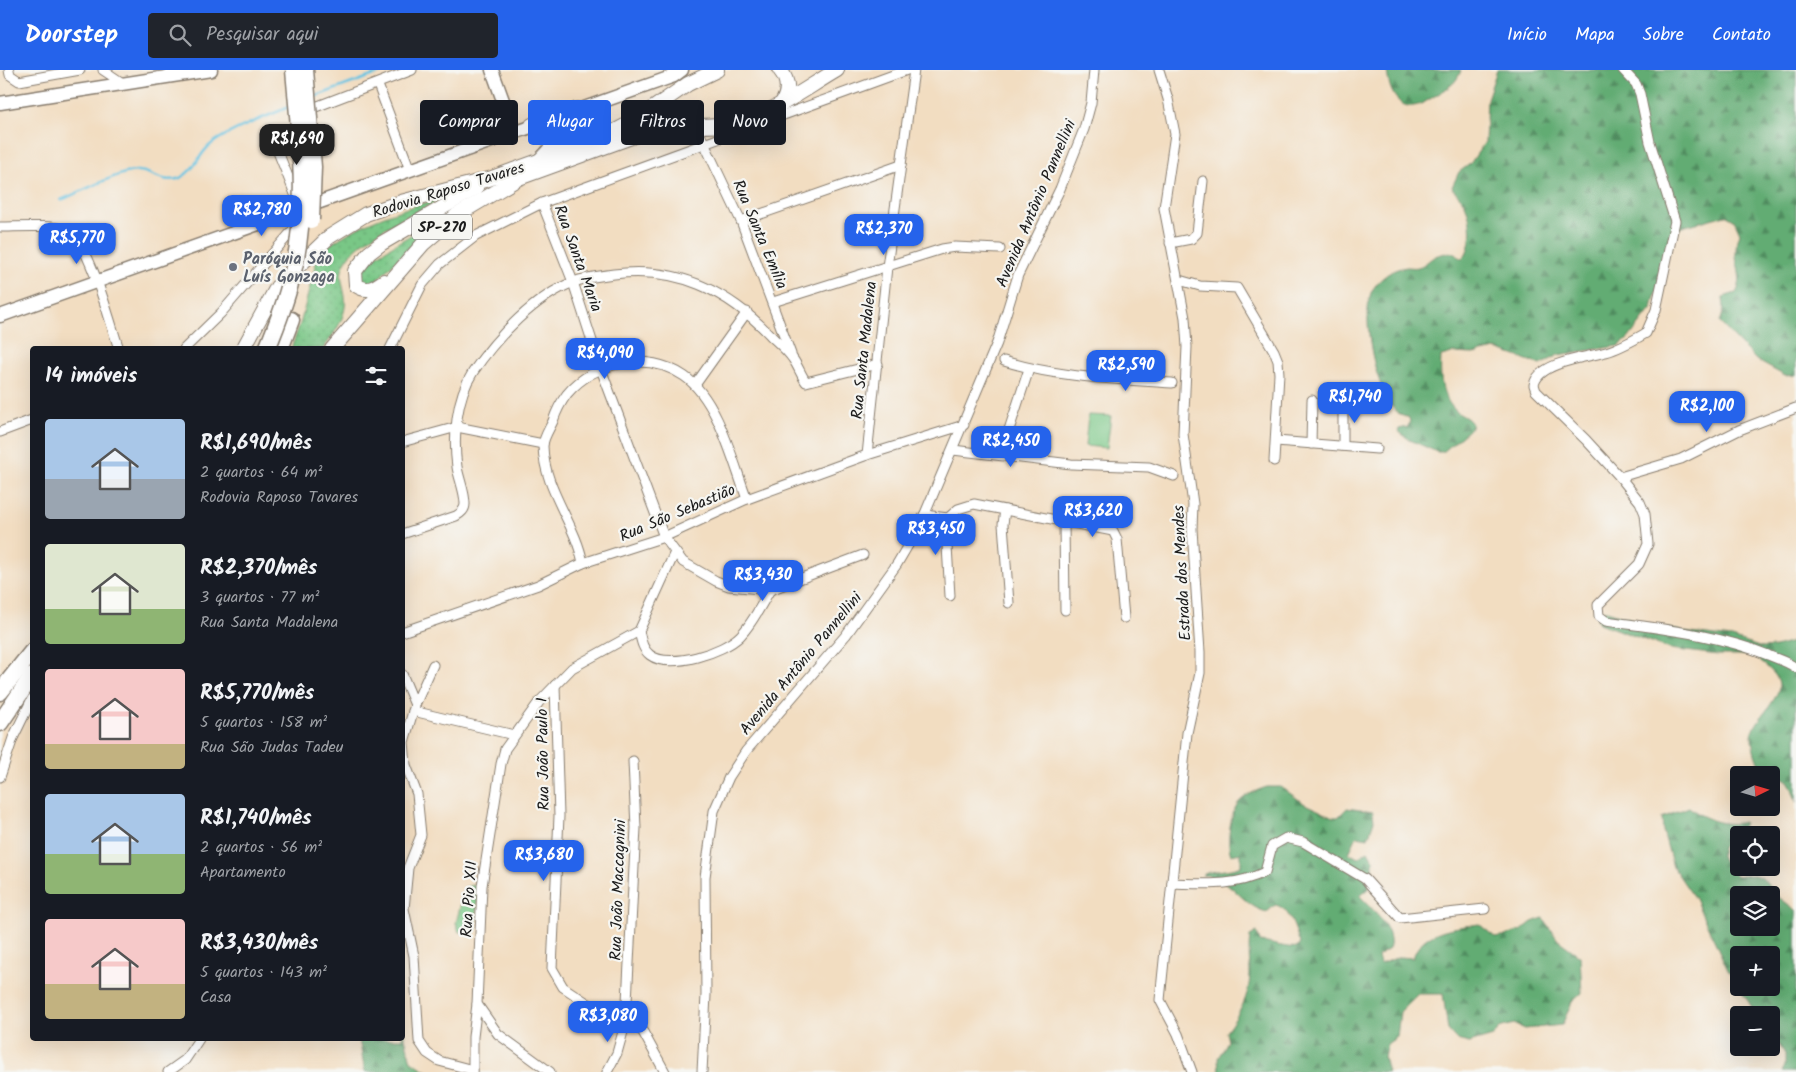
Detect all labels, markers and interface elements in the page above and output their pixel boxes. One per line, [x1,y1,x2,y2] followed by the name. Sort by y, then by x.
[148,13,498,58] search box
[25,16,118,55] text: Doorstep
[206,20,318,50] text: Pesquisar aqui
[166,21,194,49] icon: search
[1507,21,1547,50] text: Início
[1575,21,1615,50] text: Mapa
[1643,21,1684,50] text: Sobre
[1712,21,1771,50] text: Contato
[420,100,518,145] chip: Comprar
[528,100,611,145] chip: Alugar
[621,100,704,145] chip: Filtros
[714,100,786,145] chip: Novo
[990,115,1084,291] street label: Avenida Antônio Pannellini
[251,124,343,166] pin: R$1,690
[270,127,324,152] text: R$1,690
[369,155,528,226] street label: Rodovia Raposo Tavares
[725,176,794,293] street label: Rua Santa Emília
[216,194,308,237] pin: R$2,780
[233,198,291,223] text: R$2,780
[547,201,609,316] street label: Rua Santa Maria
[412,214,472,240] road number: SP-270
[838,214,930,256] pin: R$2,370
[855,217,913,242] text: R$2,370
[31,222,123,265] pin: R$5,770
[50,226,104,251] text: R$5,770
[243,247,335,290] place label: Paróquia São Luís Gonzaga
[227,261,239,273] marker: Paróquia São Luís Gonzaga
[845,280,884,420] street label: Rua Santa Madalena
[559,338,651,380] pin: R$4,090
[577,341,633,366] text: R$4,090
[1080,350,1172,392] pin: R$2,590
[1097,353,1155,378] text: R$2,590
[45,360,137,393] text: 14 imóveis
[362,362,390,390] icon: filters
[1309,382,1401,424] pin: R$1,740
[1329,385,1381,410] text: R$1,740
[1661,390,1753,433] pin: R$2,100
[1680,394,1734,419] text: R$2,100
[965,426,1057,468] pin: R$2,450
[200,427,312,460] text: R$1,690/mês
[982,429,1040,454] text: R$2,450
[85,439,145,499] icon: home
[200,460,322,485] text: 2 quartos · 64 m²
[616,478,739,549] street label: Rua São Sebastião
[200,485,358,510] text: Rodovia Raposo Tavares
[1047,496,1139,538] pin: R$3,620
[1064,499,1122,524] text: R$3,620
[1166,504,1199,641] street label: Estrada dos Mendes
[890,514,982,556] pin: R$3,450
[907,517,965,542] text: R$3,450
[200,552,317,585] text: R$2,370/mês
[717,560,809,602] pin: R$3,430
[734,563,792,588] text: R$3,430
[85,564,145,624] icon: home
[200,585,319,610] text: 3 quartos · 77 m²
[734,586,869,741] street label: Avenida Antônio Pannellini
[200,610,338,635] text: Rua Santa Madalena
[200,677,314,710] text: R$5,770/mês
[85,689,145,749] icon: home
[530,697,557,811] street label: Rua João Paulo I
[200,710,327,735] text: 5 quartos · 158 m²
[200,735,344,760] text: Rua São Judas Tadeu
[1730,766,1780,816] north arrow
[1730,766,1780,1056] map controls
[200,802,312,835] text: R$1,740/mês
[85,814,145,874] icon: home
[604,818,633,961] street label: Rua João Maccagnini
[1730,826,1780,876] button: locate
[200,835,322,860] text: 2 quartos · 56 m²
[498,840,590,882] pin: R$3,680
[515,843,573,868] text: R$3,680
[200,860,286,885] text: Apartamento
[454,860,485,938] street label: Rua Pio XII
[1730,886,1780,936] button: layers
[200,927,318,960] text: R$3,430/mês
[85,939,145,999] icon: home
[1730,946,1780,996] button: +
[200,960,327,985] text: 5 quartos · 143 m²
[200,985,231,1010] text: Casa
[562,1000,654,1043] pin: R$3,080
[579,1004,637,1029] text: R$3,080
[1730,1006,1780,1056] button: −

